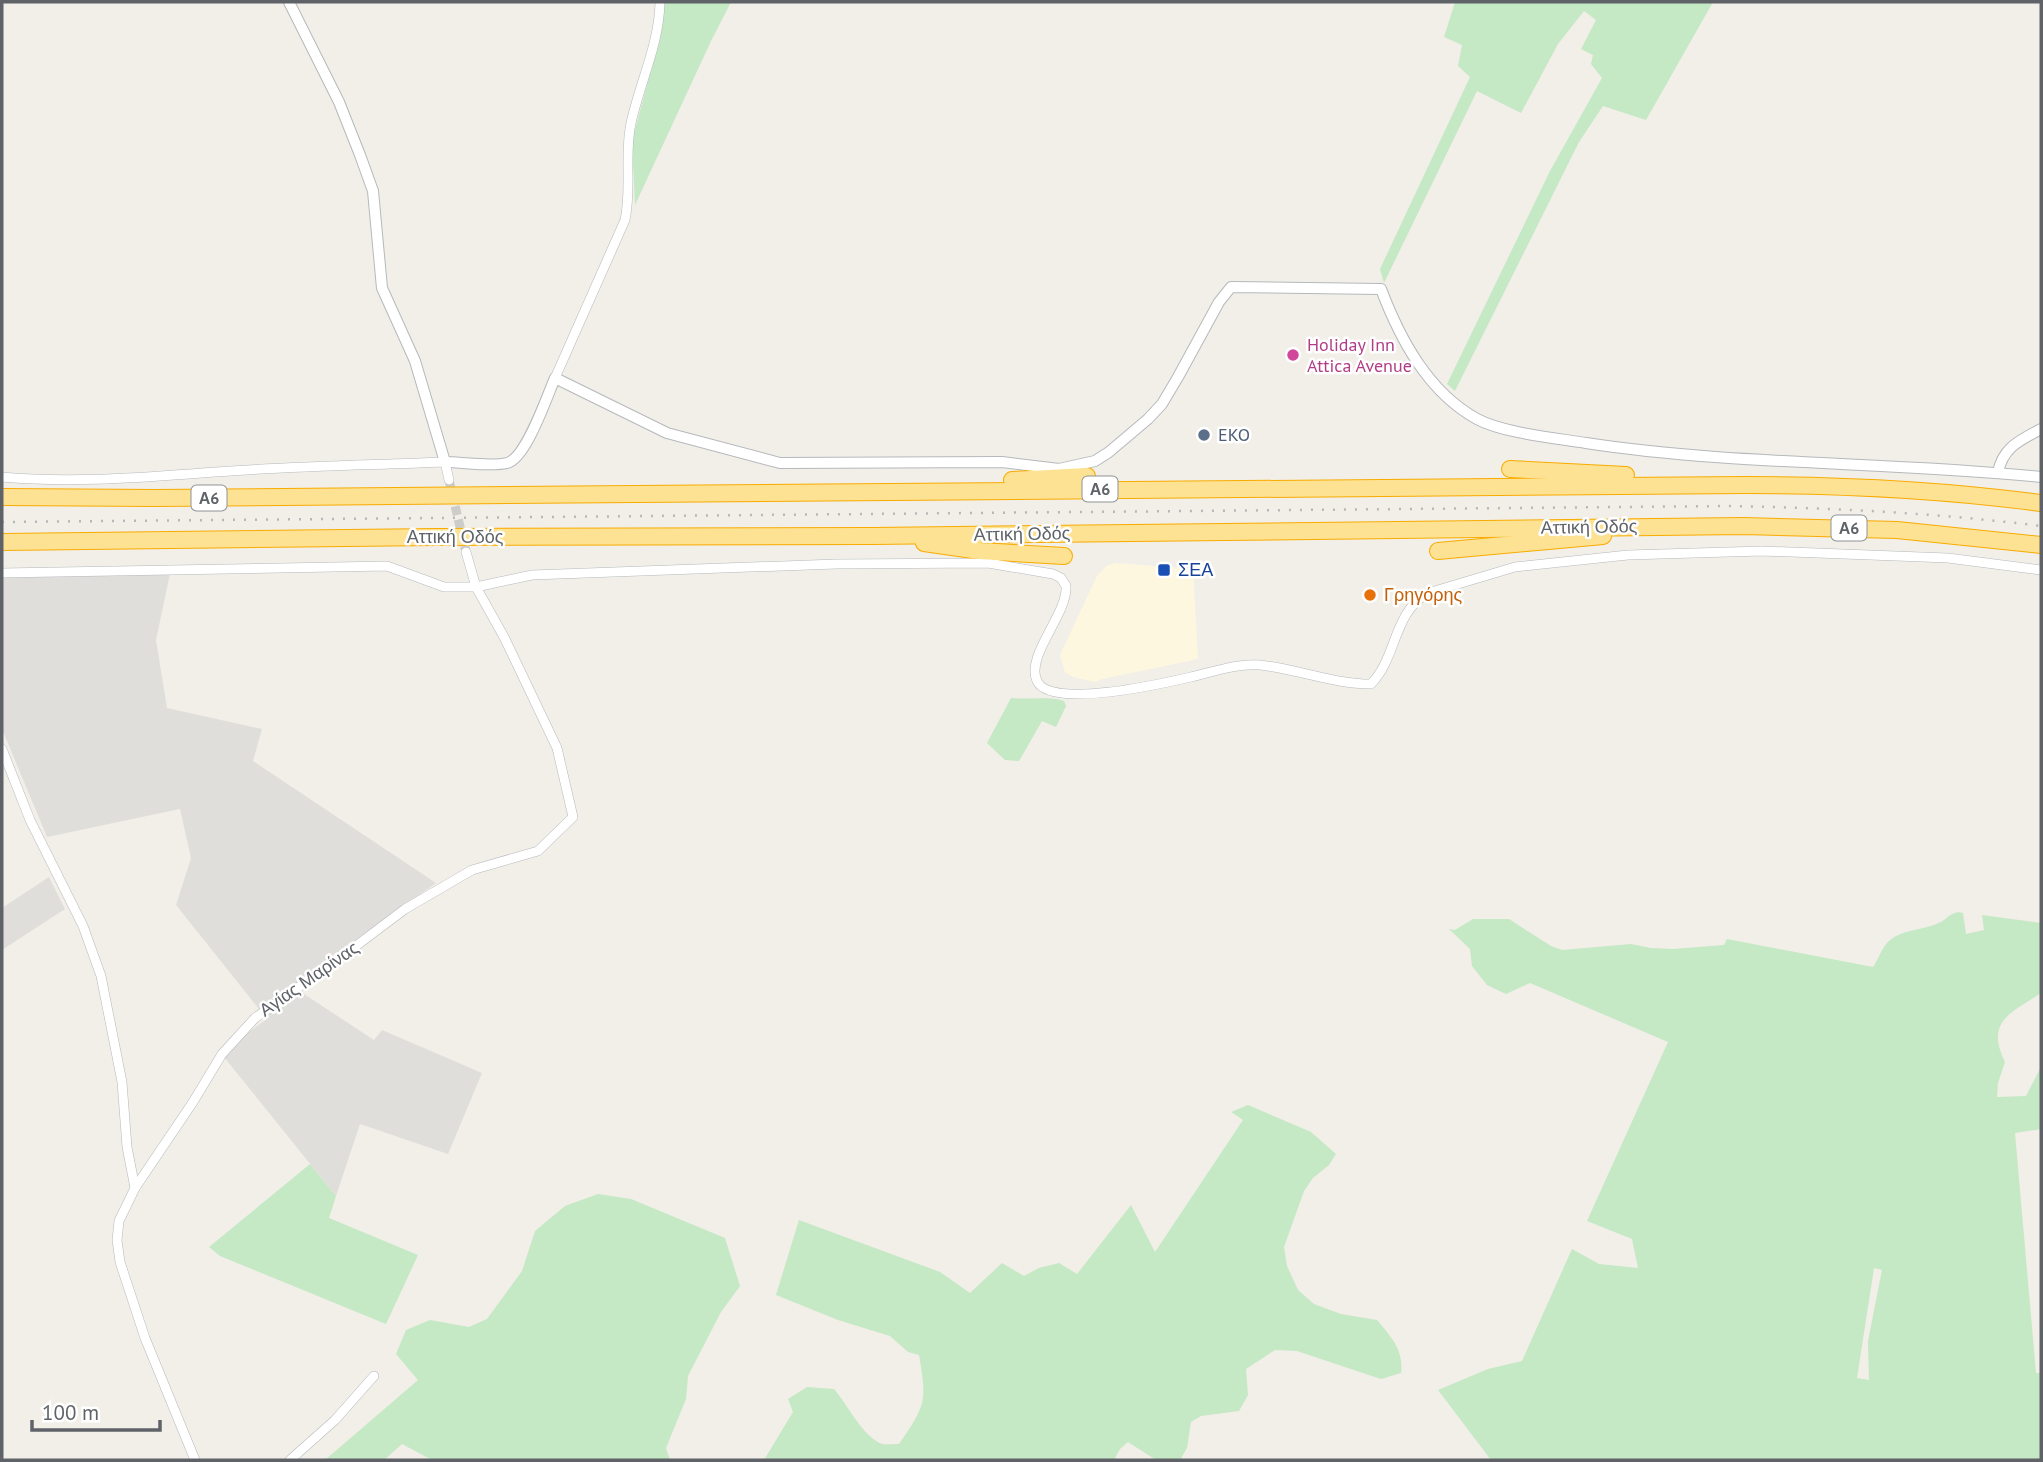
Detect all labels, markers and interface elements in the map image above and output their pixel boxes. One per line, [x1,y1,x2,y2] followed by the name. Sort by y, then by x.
[1307,333,1412,377] place label: Holiday Inn Attica Avenue
[1285,347,1301,363] marker: Holiday Inn Attica Avenue
[1218,423,1250,446] place label: EKO
[1196,427,1212,443] marker: EKO
[1082,476,1118,502] road number: Α6
[192,485,227,510] road number: Α6
[1540,514,1638,539] street label: Αττική Οδός
[1832,516,1867,540] road number: Α6
[973,521,1071,546] street label: Αττική Οδός
[407,525,504,548] street label: Αττική Οδός
[1178,558,1213,581] place label: ΣΕΑ
[1156,562,1172,578] marker: ΣΕΑ
[1384,583,1462,606] place label: Γρηγόρης
[1362,587,1378,603] marker: Γρηγόρης
[254,936,363,1021] street label: Αγίας Μαρίνας
[32,1388,159,1432] scale bar
[42,1399,99,1426] text: 100 m

